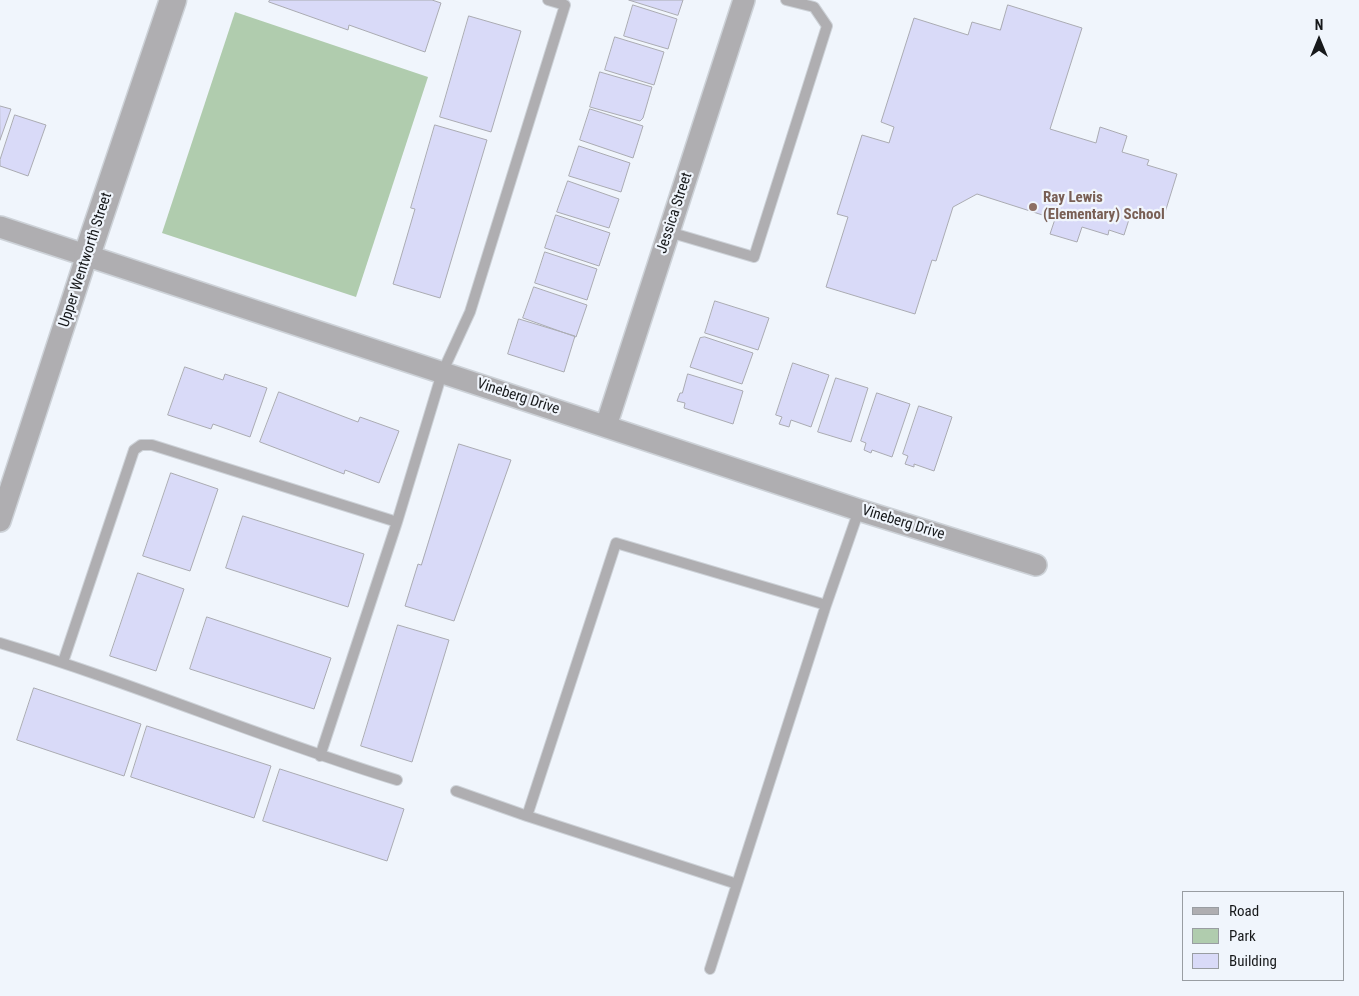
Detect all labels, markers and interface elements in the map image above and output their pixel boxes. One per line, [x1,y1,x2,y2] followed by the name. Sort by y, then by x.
[1294,15,1344,65] north arrow
[1315,17,1323,33] text: N
[653,170,697,256] street label: Jessica Street
[1043,189,1165,224] place label: Ray Lewis (Elementary) School
[56,190,116,330] street label: Upper Wentworth Street
[1027,201,1039,213] marker: Ray Lewis (Elementary) School
[474,375,562,419] street label: Vineberg Drive
[859,502,947,544] street label: Vineberg Drive
[1182,891,1344,981] legend
[1229,902,1259,920] text: Road
[1229,927,1256,945] text: Park
[1229,952,1277,970] text: Building

